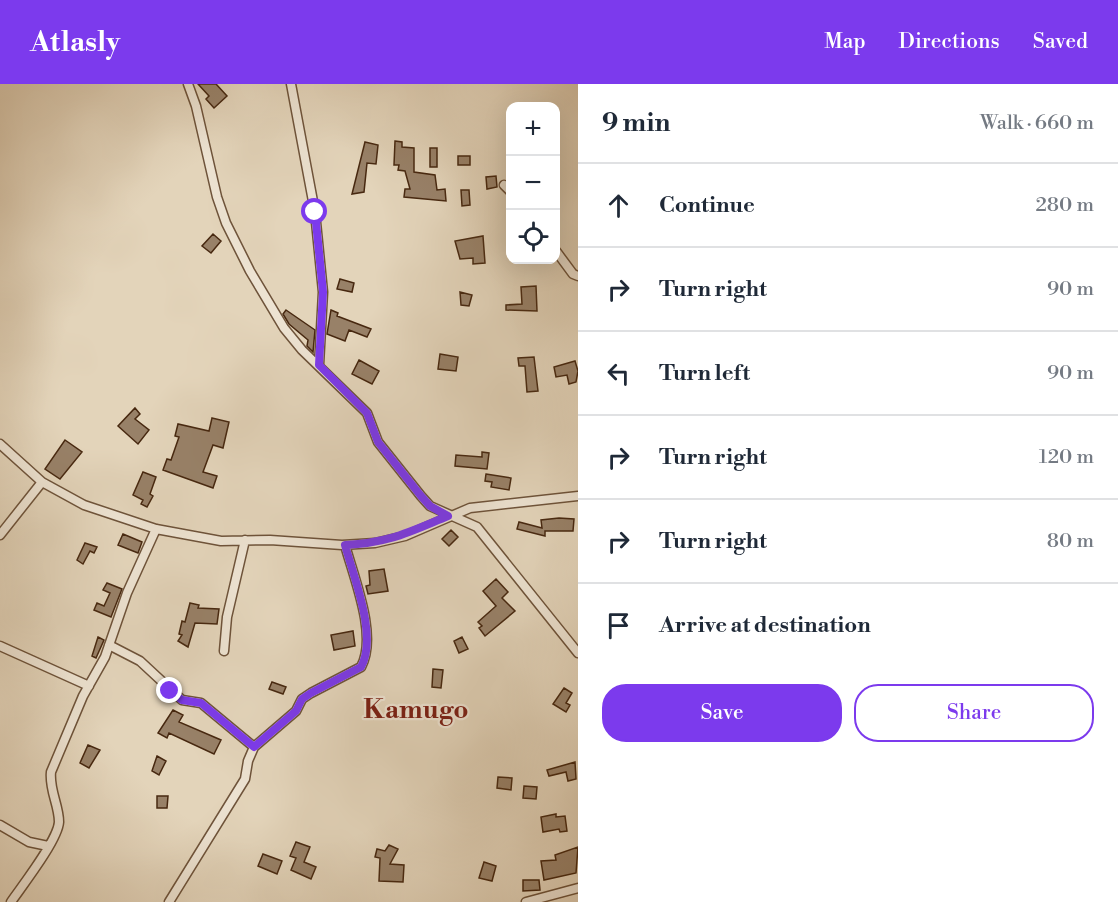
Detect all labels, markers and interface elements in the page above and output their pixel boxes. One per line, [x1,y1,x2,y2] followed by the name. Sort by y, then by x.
[30,25,120,60] text: Atlasly
[824,29,866,55] text: Map
[899,29,1000,55] text: Directions
[1033,29,1088,55] text: Saved
[506,102,560,264] map controls
[506,102,560,156] button: +
[602,107,670,139] text: 9 min
[980,111,1094,136] text: Walk · 660 m
[506,156,560,210] button: −
[602,189,635,222] icon: ahead
[659,192,755,219] text: Continue
[1035,193,1094,218] text: 280 m
[301,198,327,224] route start
[506,210,560,264] button: locate
[602,273,635,306] icon: right
[659,276,767,303] text: Turn right
[1047,277,1094,302] text: 90 m
[602,357,635,390] icon: left
[659,360,750,387] text: Turn left
[1047,361,1094,386] text: 90 m
[602,441,635,474] icon: right
[659,444,767,471] text: Turn right
[1039,445,1094,470] text: 120 m
[602,525,635,558] icon: right
[659,528,767,555] text: Turn right
[1047,529,1094,554] text: 80 m
[602,609,635,642] icon: arrive
[659,612,871,639] text: Arrive at destination
[156,677,182,703] route end
[602,684,842,742] button: Save
[854,684,1094,742] button: Share
[363,694,469,726] district label: Kamugo

